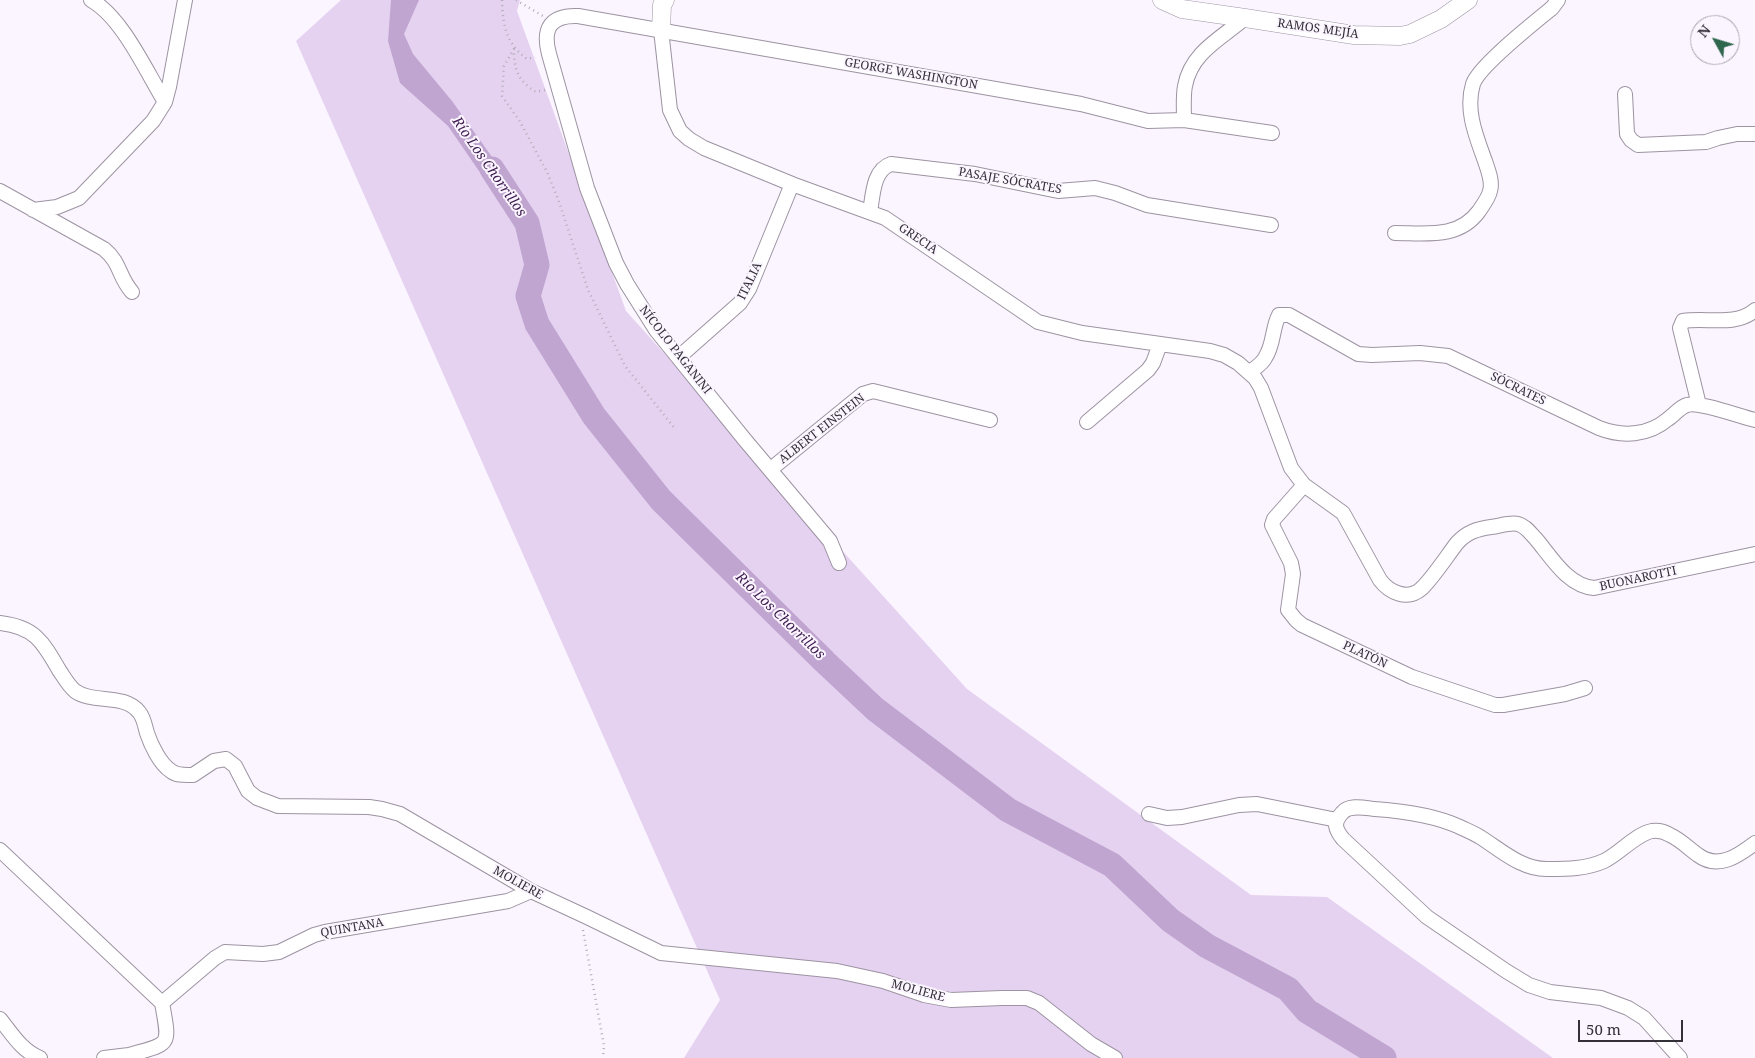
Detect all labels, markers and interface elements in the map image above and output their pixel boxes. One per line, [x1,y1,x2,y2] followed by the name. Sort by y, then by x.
[1690,15,1740,65] north arrow
[1276,16,1360,42] street label: RAMOS MEJÍA
[1693,21,1715,41] text: N
[843,55,979,93] street label: GEORGE WASHINGTON
[448,114,530,220] water label: Río Los Chorrillos
[957,165,1063,197] street label: PASAJE SÓCRATES
[896,221,940,257] street label: GRECIA
[735,260,765,302] street label: ITALIA
[636,303,714,397] street label: NÍCOLO PAGANINI
[1488,369,1548,409] street label: SÓCRATES
[776,391,868,467] street label: ALBERT EINSTEIN
[1598,564,1678,594] street label: BUONAROTTI
[732,569,828,663] water label: Río Los Chorrillos
[1340,638,1390,672] street label: PLATÓN
[491,863,545,903] street label: MOLIERE
[319,915,385,941] street label: QUINTANA
[890,977,946,1005] street label: MOLIERE
[1580,1010,1685,1042] scale bar
[1586,1019,1621,1039] text: 50 m

